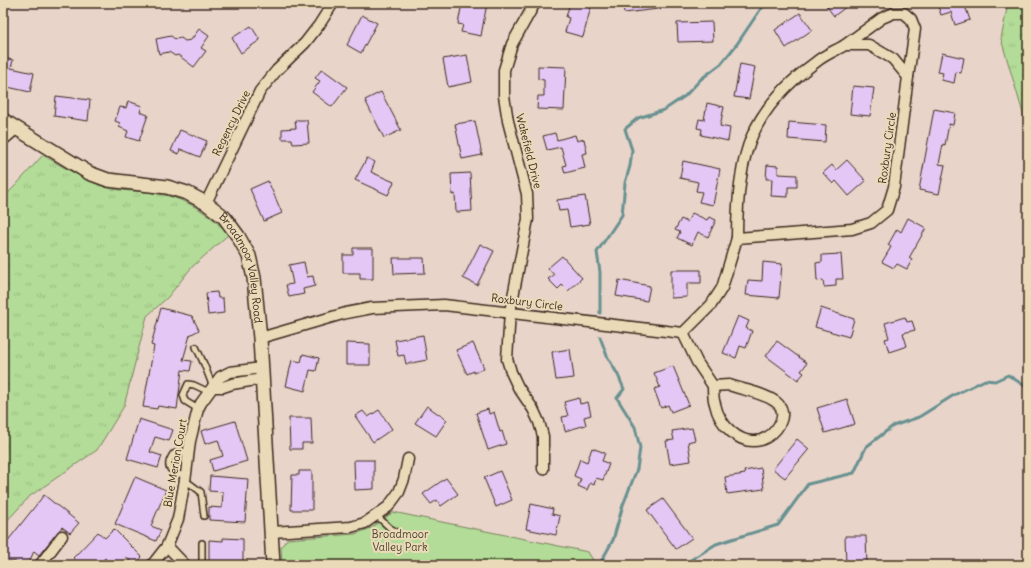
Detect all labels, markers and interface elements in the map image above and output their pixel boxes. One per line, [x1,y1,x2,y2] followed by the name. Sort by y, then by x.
[209,88,253,158] street label: Regency Drive
[875,111,899,185] street label: Roxbury Circle
[513,112,545,190] street label: Wakefield Drive
[217,209,266,324] street label: Broadmoor Valley Road
[490,291,564,313] street label: Roxbury Circle
[160,417,190,508] street label: Blue Merion Court
[372,527,429,554] park label: Broadmoor Valley Park

